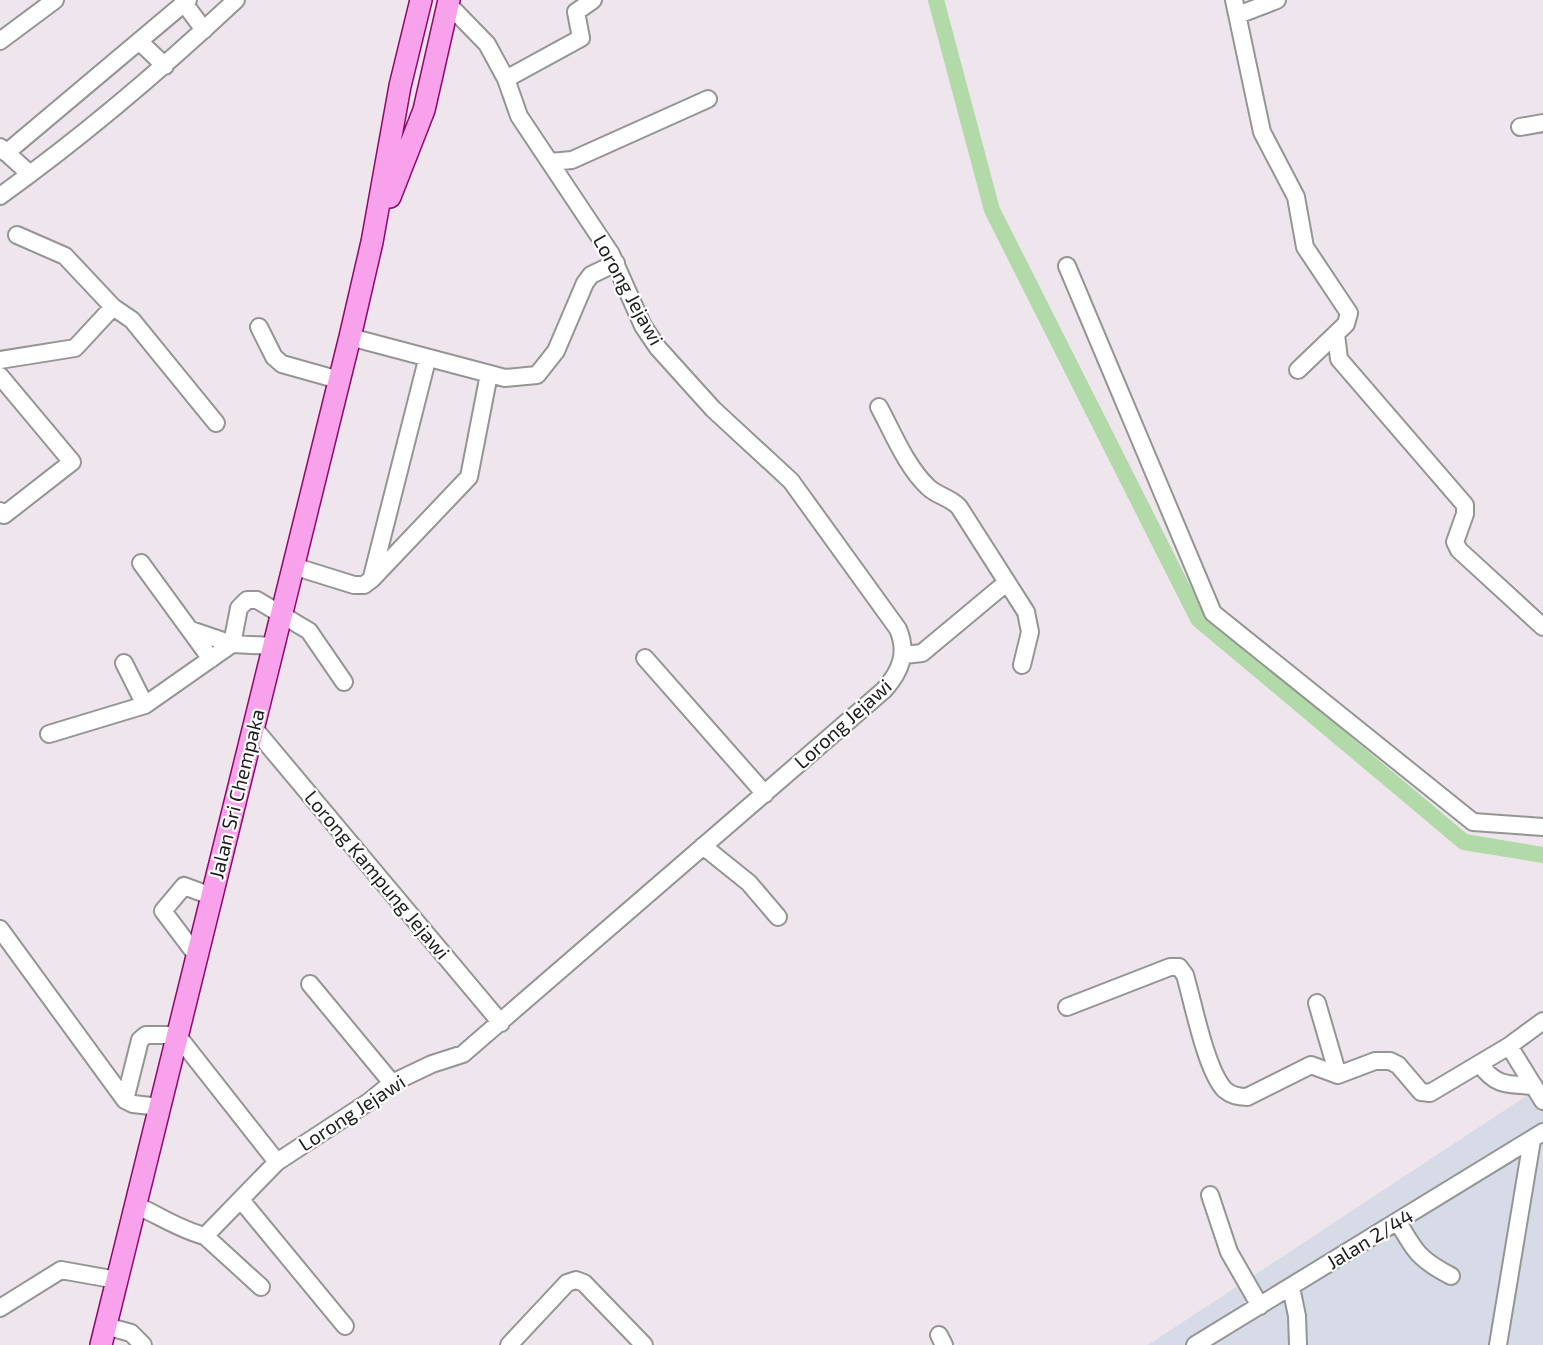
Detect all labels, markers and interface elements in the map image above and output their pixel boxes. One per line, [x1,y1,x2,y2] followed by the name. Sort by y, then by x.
[589,230,669,349] street label: Lorong Jejawi
[789,673,896,773] street label: Lorong Jejawi
[203,706,269,881] street label: Jalan Sri Chempaka
[300,785,455,964] street label: Lorong Kampung Jejawi
[294,1069,409,1156] street label: Lorong Jejawi
[1322,1203,1417,1273] street label: Jalan 2/44

